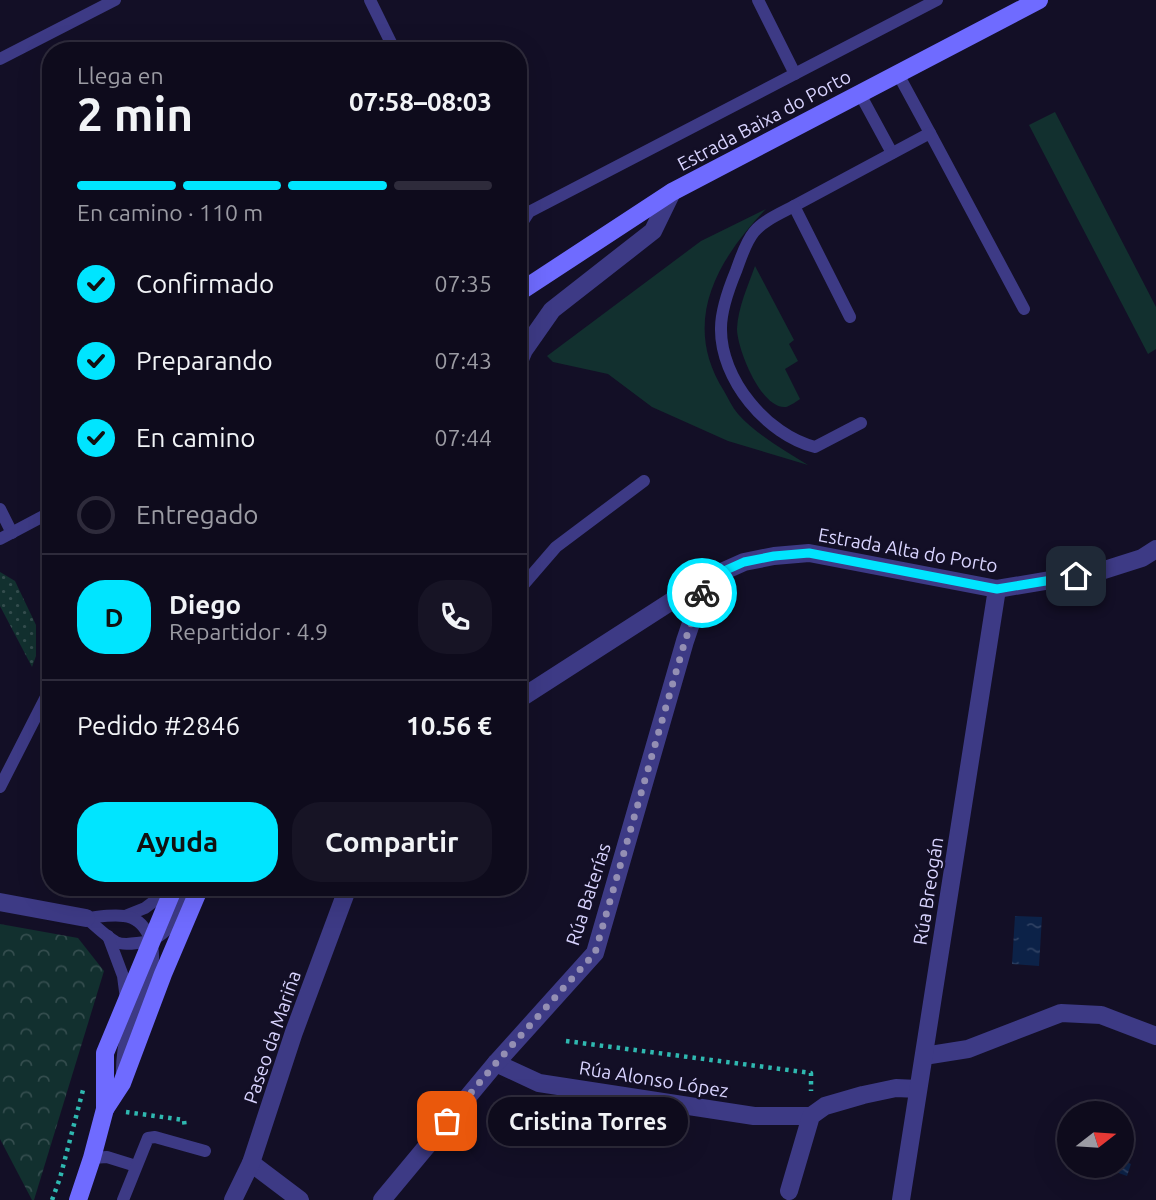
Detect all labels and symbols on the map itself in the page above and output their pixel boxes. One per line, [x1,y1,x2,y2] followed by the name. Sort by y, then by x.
[674,65,854,175] street label: Estrada Baixa do Porto
[816,523,1000,577] street label: Estrada Alta do Porto
[1046,546,1106,606] pin
[667,558,737,628] courier
[909,835,947,947] street label: Rúa Breogán
[561,840,615,948] street label: Rúa Baterías
[239,968,305,1106] street label: Paseo da Mariña
[578,1056,731,1102] street label: Rúa Alonso López
[417,1091,477,1151] pin
[489,1096,688,1146] callout: Cristina Torres
[1057,1101,1134,1178] north arrow

